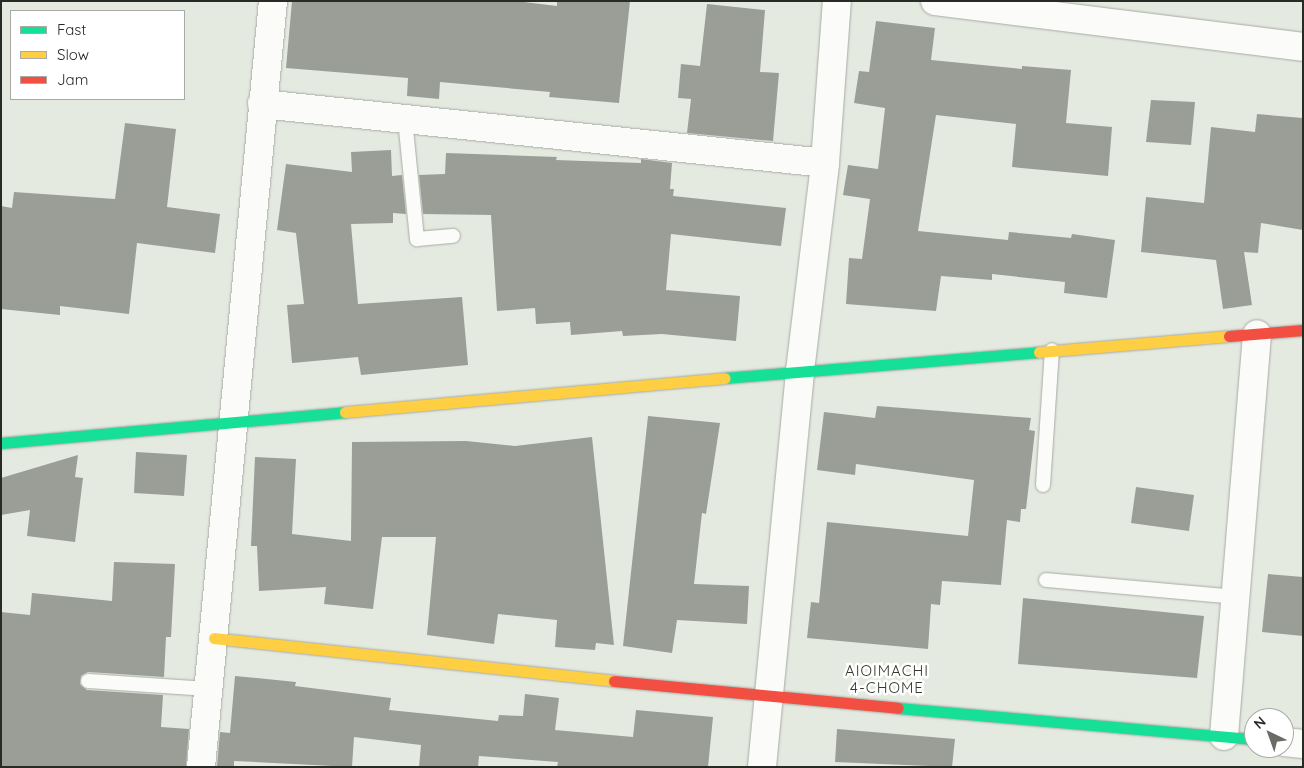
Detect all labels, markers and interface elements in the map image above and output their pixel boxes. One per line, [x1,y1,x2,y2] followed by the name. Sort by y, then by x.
[10,10,185,100] legend
[57,20,86,39] text: Fast
[57,45,89,64] text: Slow
[57,70,88,89] text: Jam
[844,661,930,696] district label: AIOIMACHI 4-CHOME
[1244,708,1294,758] north arrow
[1250,712,1269,733] text: N

